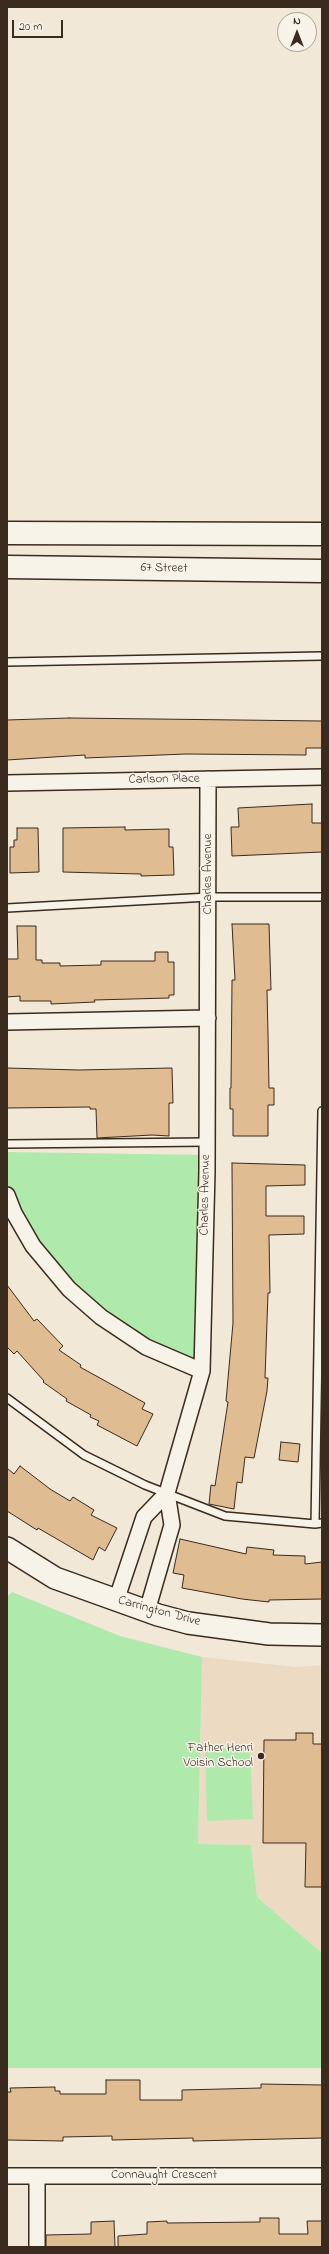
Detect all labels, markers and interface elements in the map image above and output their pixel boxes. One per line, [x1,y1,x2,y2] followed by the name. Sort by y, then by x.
[14,12,65,38] scale bar
[277,12,317,52] north arrow
[293,13,301,29] text: N
[19,18,42,36] text: 20 m
[140,561,188,577] street label: 67 Street
[128,772,200,788] street label: Carlson Place
[201,833,217,915] street label: Charles Avenue
[197,1154,215,1236] street label: Charles Avenue
[116,1593,202,1631] street label: Carrington Drive
[184,1741,253,1772] place label: Father Henri Voisin School
[256,1751,266,1761] marker: Father Henri Voisin School
[111,2168,217,2184] street label: Connaught Crescent

